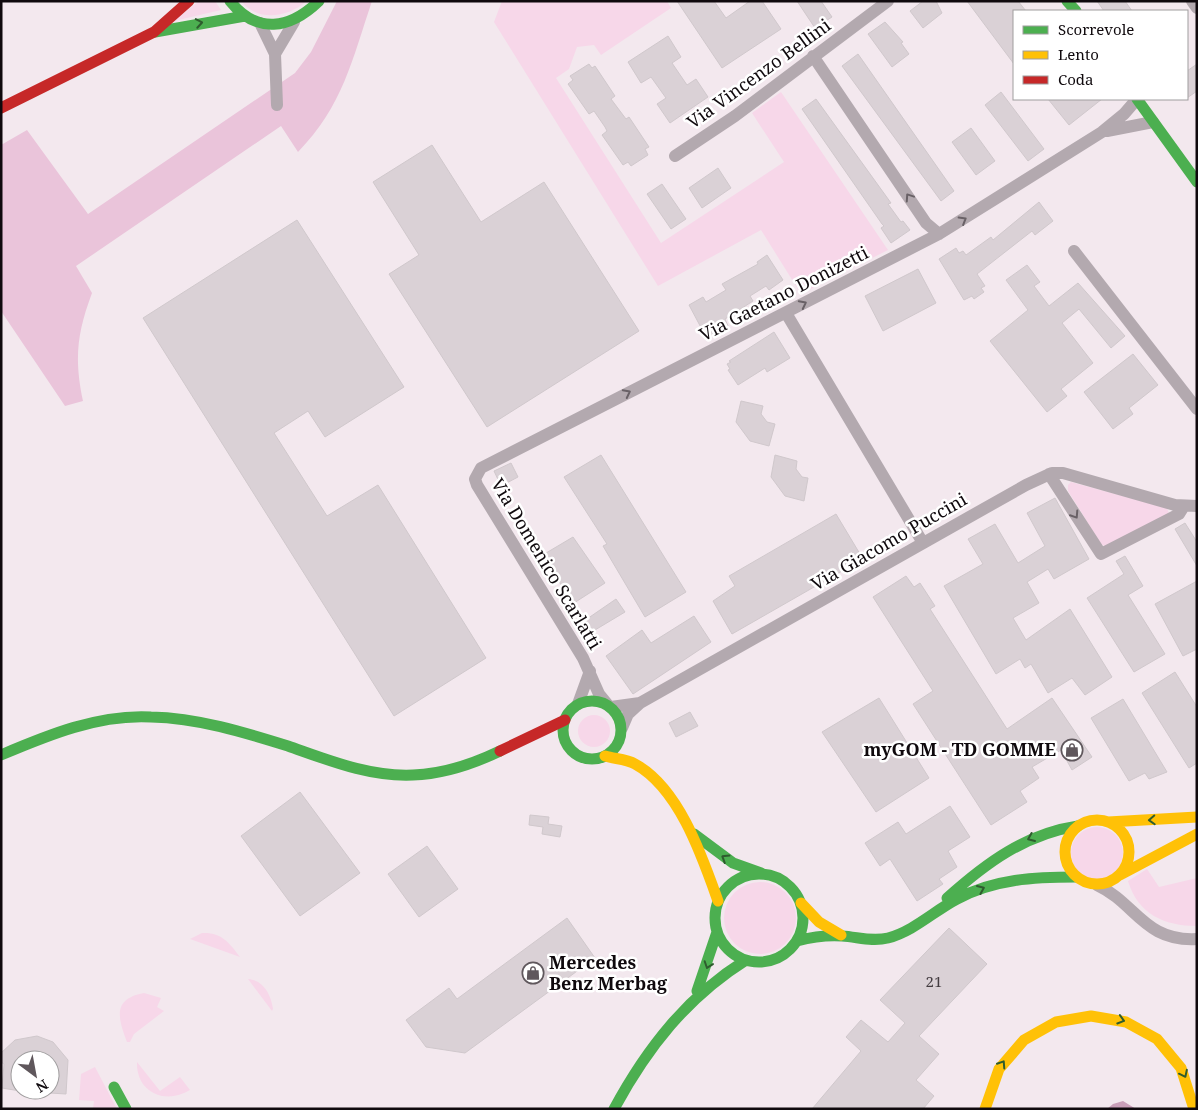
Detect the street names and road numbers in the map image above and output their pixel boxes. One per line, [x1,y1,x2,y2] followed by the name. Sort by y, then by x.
[682,13,835,134] street label: Via Vincenzo Bellini
[695,240,872,346] street label: Via Gaetano Donizetti
[486,473,608,654] street label: Via Domenico Scarlatti
[806,487,971,596] street label: Via Giacomo Puccini

